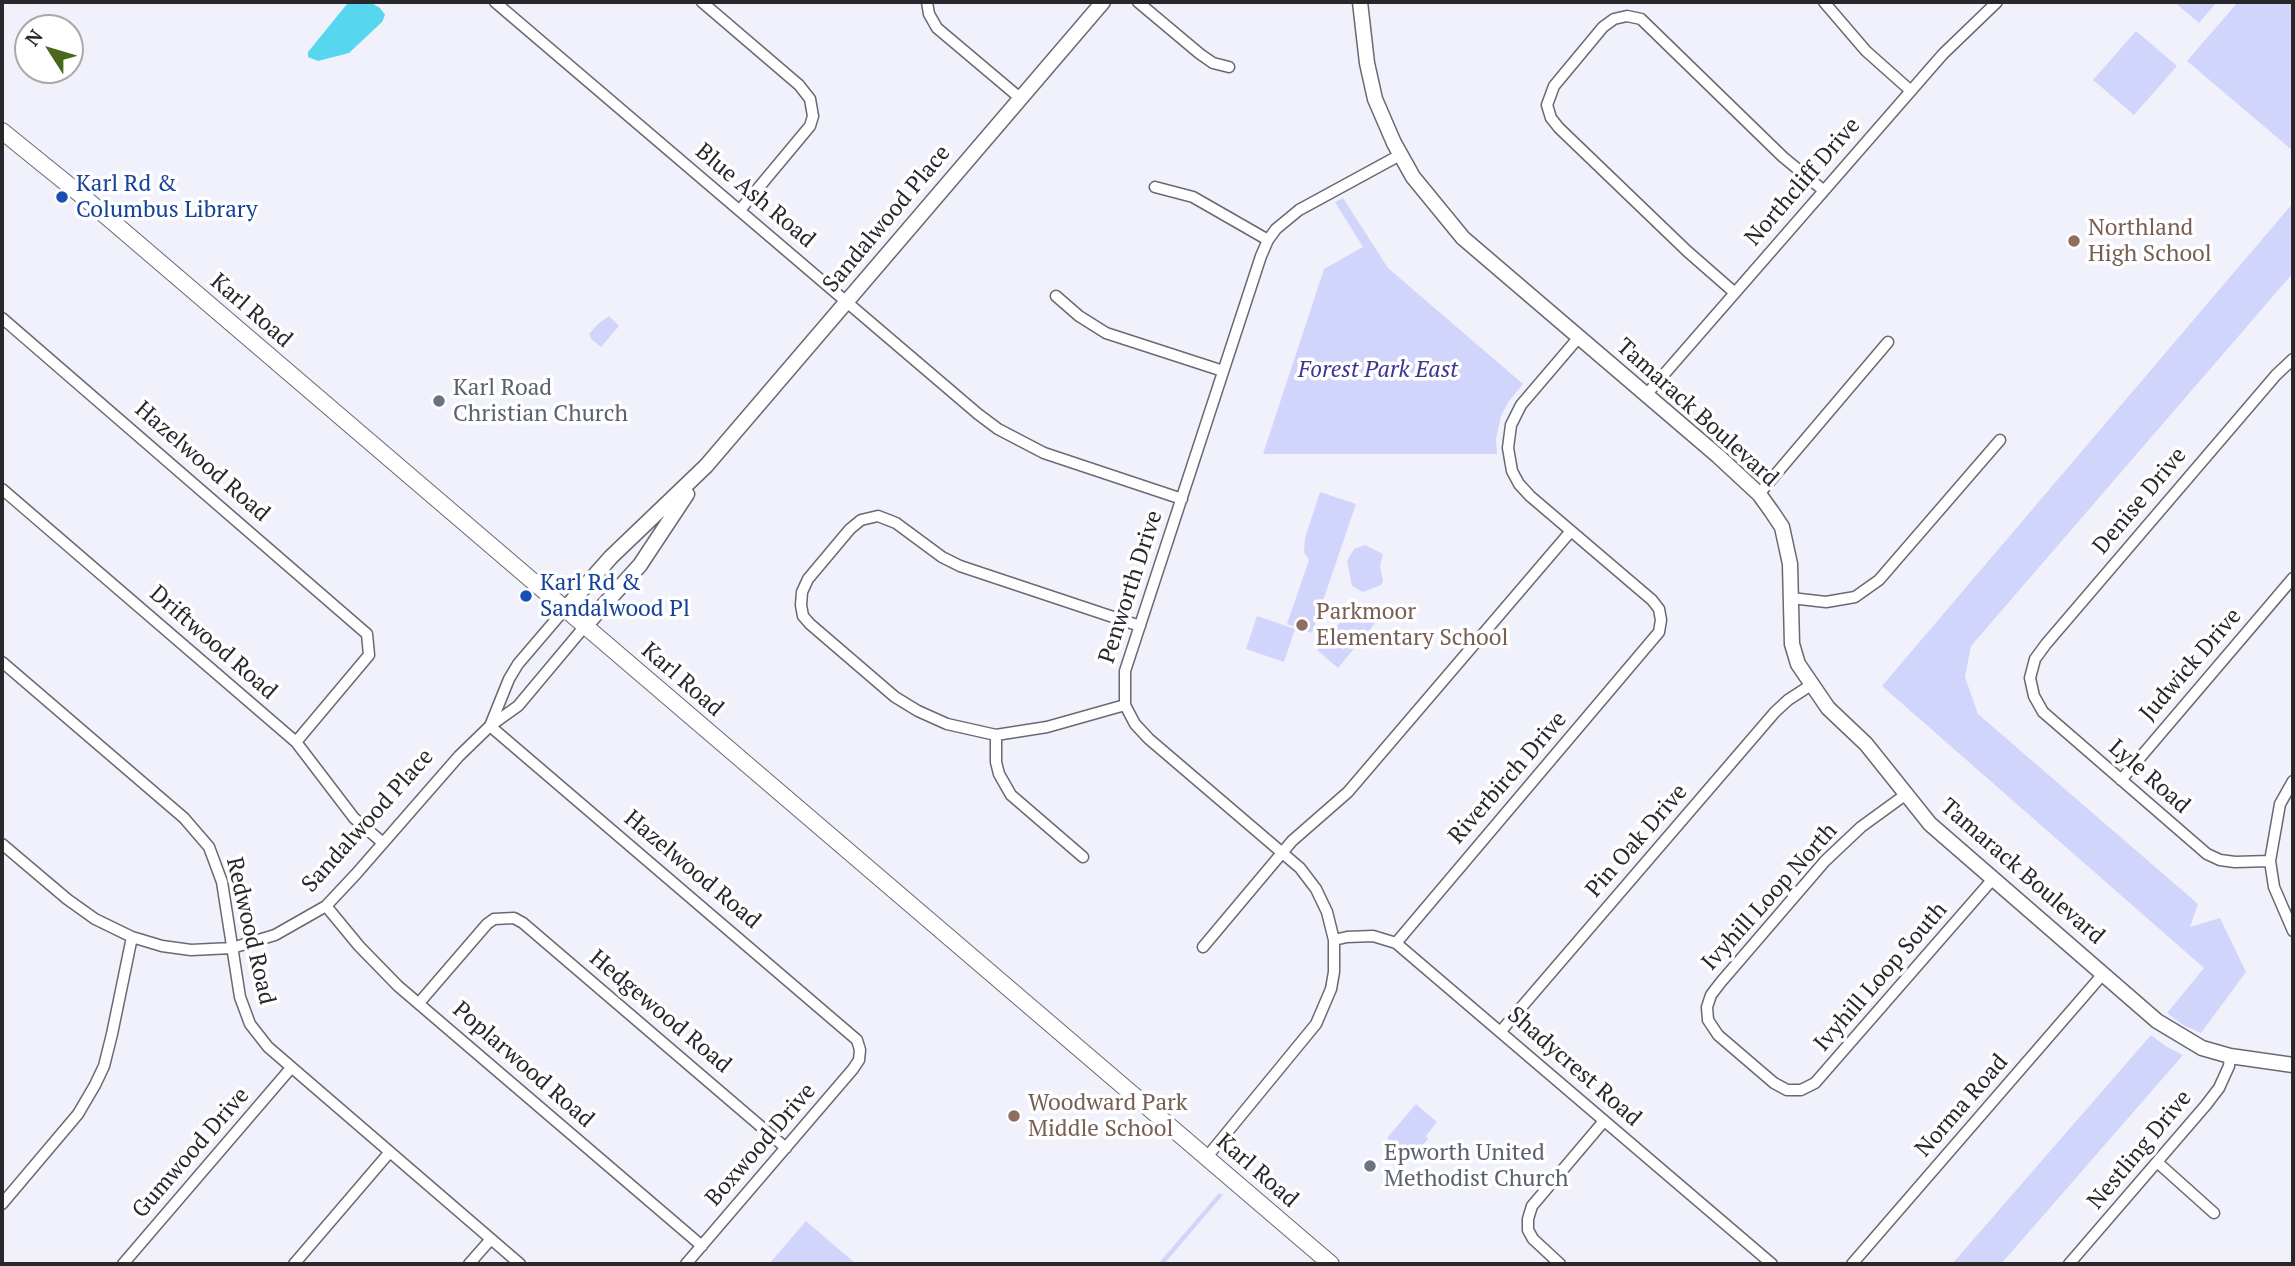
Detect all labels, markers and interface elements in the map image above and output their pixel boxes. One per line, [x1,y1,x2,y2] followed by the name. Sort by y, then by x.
[14,14,84,84] north arrow
[19,24,48,51] text: N
[1740,112,1866,252] street label: Northcliff Drive
[690,138,820,254] street label: Blue Ash Road
[818,140,956,298] street label: Sandalwood Place
[76,170,258,224] place label: Karl Rd & Columbus Library
[54,189,70,205] marker: Karl Rd & Columbus Library
[2088,214,2212,268] place label: Northland High School
[2066,233,2082,249] marker: Northland High School
[205,268,297,354] street label: Karl Road
[1610,333,1784,493] street label: Tamarack Boulevard
[1298,356,1458,384] park label: Forest Park East
[453,374,628,428] place label: Karl Road Christian Church
[431,393,447,409] marker: Karl Road Christian Church
[129,396,275,528] street label: Hazelwood Road
[2088,442,2192,560] street label: Denise Drive
[1093,507,1169,667] street label: Penworth Drive
[540,569,690,623] place label: Karl Rd & Sandalwood Pl
[144,580,282,706] street label: Driftwood Road
[518,588,534,604] marker: Karl Rd & Sandalwood Pl
[1316,598,1508,652] place label: Parkmoor Elementary School
[2134,603,2248,727] street label: Judwick Drive
[1294,617,1310,633] marker: Parkmoor Elementary School
[636,637,728,723] street label: Karl Road
[1443,706,1573,850] street label: Riverbirch Drive
[2103,734,2195,820] street label: Lyle Road
[296,744,440,898] street label: Sandalwood Place
[1580,779,1694,903] street label: Pin Oak Drive
[1934,793,2110,951] street label: Tamarack Boulevard
[618,805,766,935] street label: Hazelwood Road
[1697,818,1843,976] street label: Ivyhill Loop North
[220,855,280,1007] street label: Redwood Road
[1809,897,1953,1057] street label: Ivyhill Loop South
[584,945,736,1079] street label: Hedgewood Road
[447,996,599,1134] street label: Poplarwood Road
[1502,1002,1646,1132] street label: Shadycrest Road
[1910,1049,2014,1163] street label: Norma Road
[700,1078,822,1212] street label: Boxwood Drive
[127,1082,255,1224] street label: Gumwood Drive
[2082,1085,2198,1215] street label: Nestling Drive
[1028,1089,1188,1143] place label: Woodward Park Middle School
[1006,1108,1022,1124] marker: Woodward Park Middle School
[1211,1128,1303,1214] street label: Karl Road
[1384,1139,1569,1193] place label: Epworth United Methodist Church
[1362,1158,1378,1174] marker: Epworth United Methodist Church

